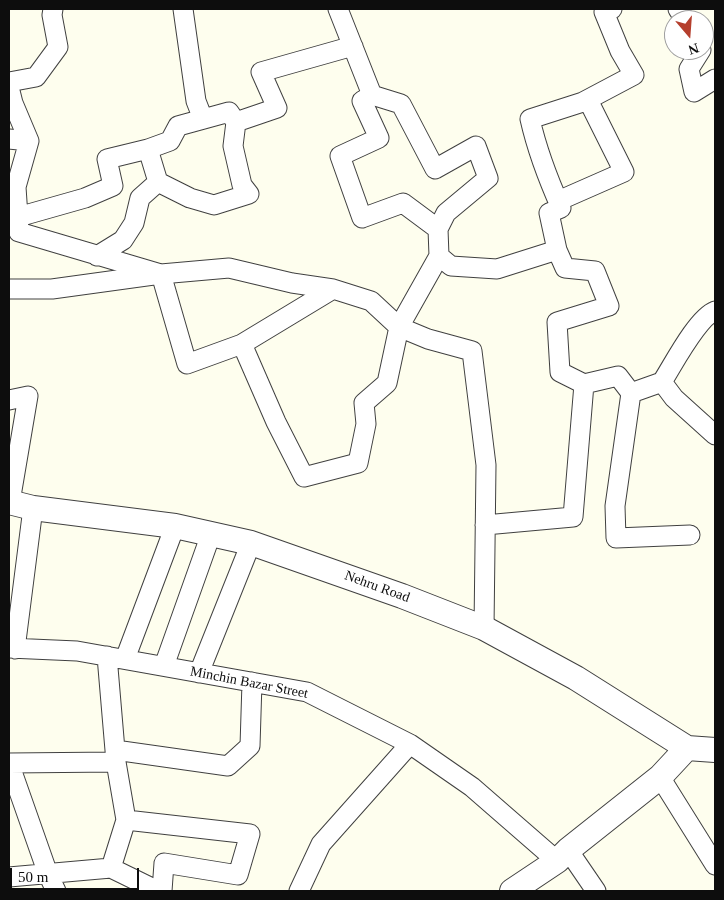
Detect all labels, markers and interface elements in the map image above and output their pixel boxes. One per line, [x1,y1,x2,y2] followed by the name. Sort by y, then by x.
[664,10,714,60] north arrow
[686,40,701,57] text: N
[342,567,412,607] street label: Nehru Road
[189,663,309,703] street label: Minchin Bazar Street
[12,858,141,890] scale bar
[18,869,48,885] text: 50 m

